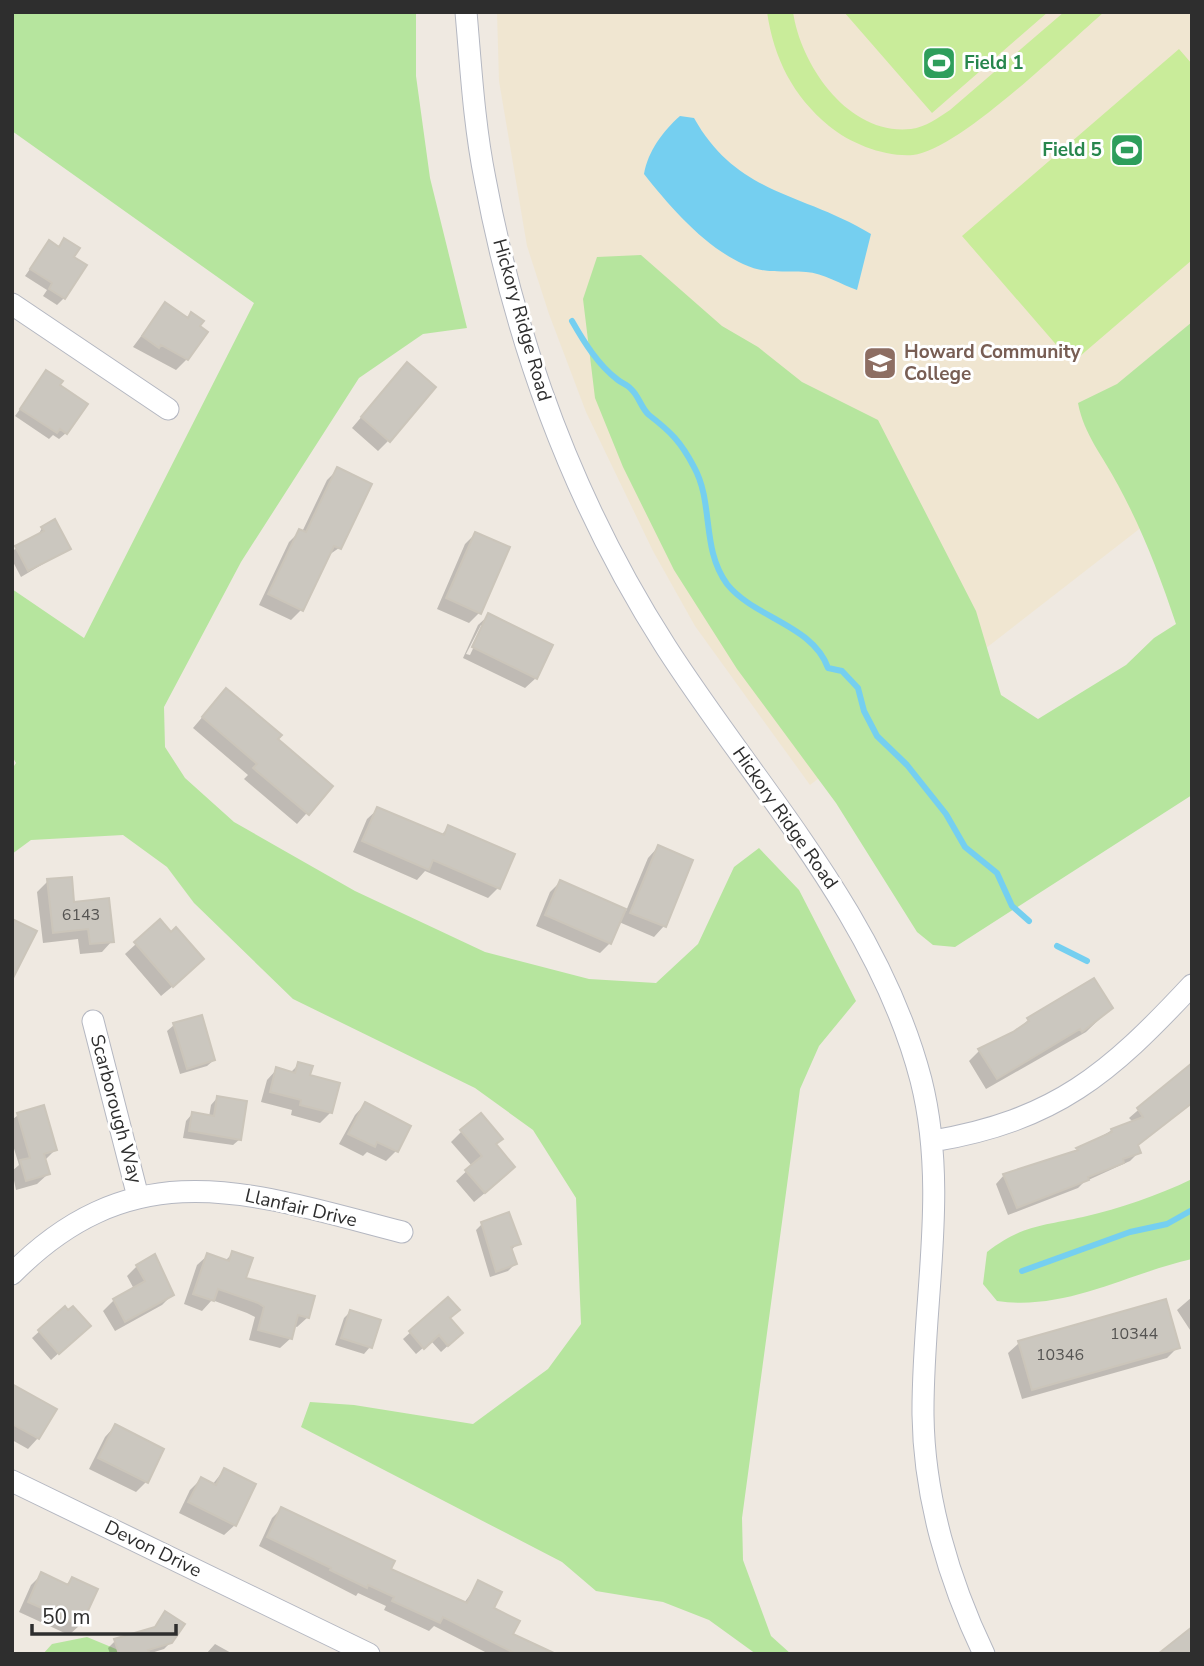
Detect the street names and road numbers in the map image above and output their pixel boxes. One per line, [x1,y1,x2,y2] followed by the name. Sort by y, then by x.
[486,236,558,404] street label: Hickory Ridge Road
[726,742,844,894] street label: Hickory Ridge Road
[84,1032,148,1187] street label: Scarborough Way
[242,1182,360,1234] street label: Llanfair Drive
[100,1514,206,1584] street label: Devon Drive

